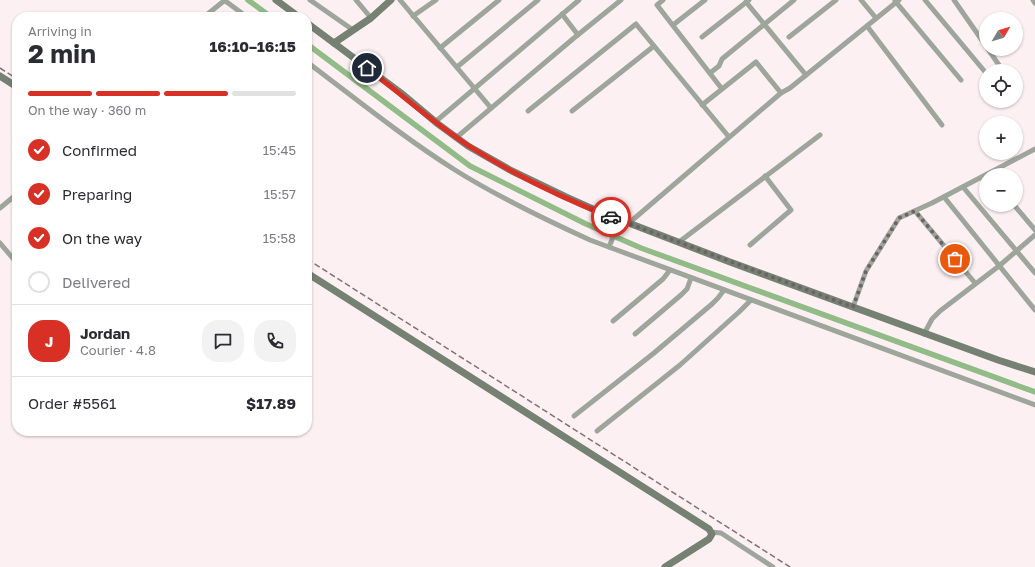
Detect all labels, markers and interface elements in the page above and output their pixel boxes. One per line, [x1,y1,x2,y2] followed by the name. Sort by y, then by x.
[979,12,1023,56] north arrow
[979,12,1023,212] map controls
[28,23,92,39] text: Arriving in
[210,37,296,55] text: 16:10–16:15
[28,38,96,69] text: 2 min
[350,51,384,85] pin
[356,57,378,79] icon: home
[979,64,1023,108] button: locate
[28,102,146,118] text: On the way · 360 m
[979,116,1023,160] button: +
[28,139,50,161] icon: check
[62,141,137,159] text: Confirmed
[263,142,296,158] text: 15:45
[979,168,1023,212] button: −
[28,183,50,205] icon: check
[62,185,132,203] text: Preparing
[264,186,296,202] text: 15:57
[591,197,631,237] courier
[600,206,622,228] icon: car
[28,227,50,249] icon: check
[62,229,142,247] text: On the way
[263,230,296,246] text: 15:58
[938,242,972,276] pin
[944,248,966,270] icon: bag
[62,273,130,291] text: Delivered
[202,320,244,362] button: chat
[254,320,296,362] button: phone
[80,324,130,342] text: Jordan
[45,332,53,350] text: J
[80,342,156,358] text: Courier · 4.8
[28,394,116,412] text: Order #5561
[246,394,296,412] text: $17.89

